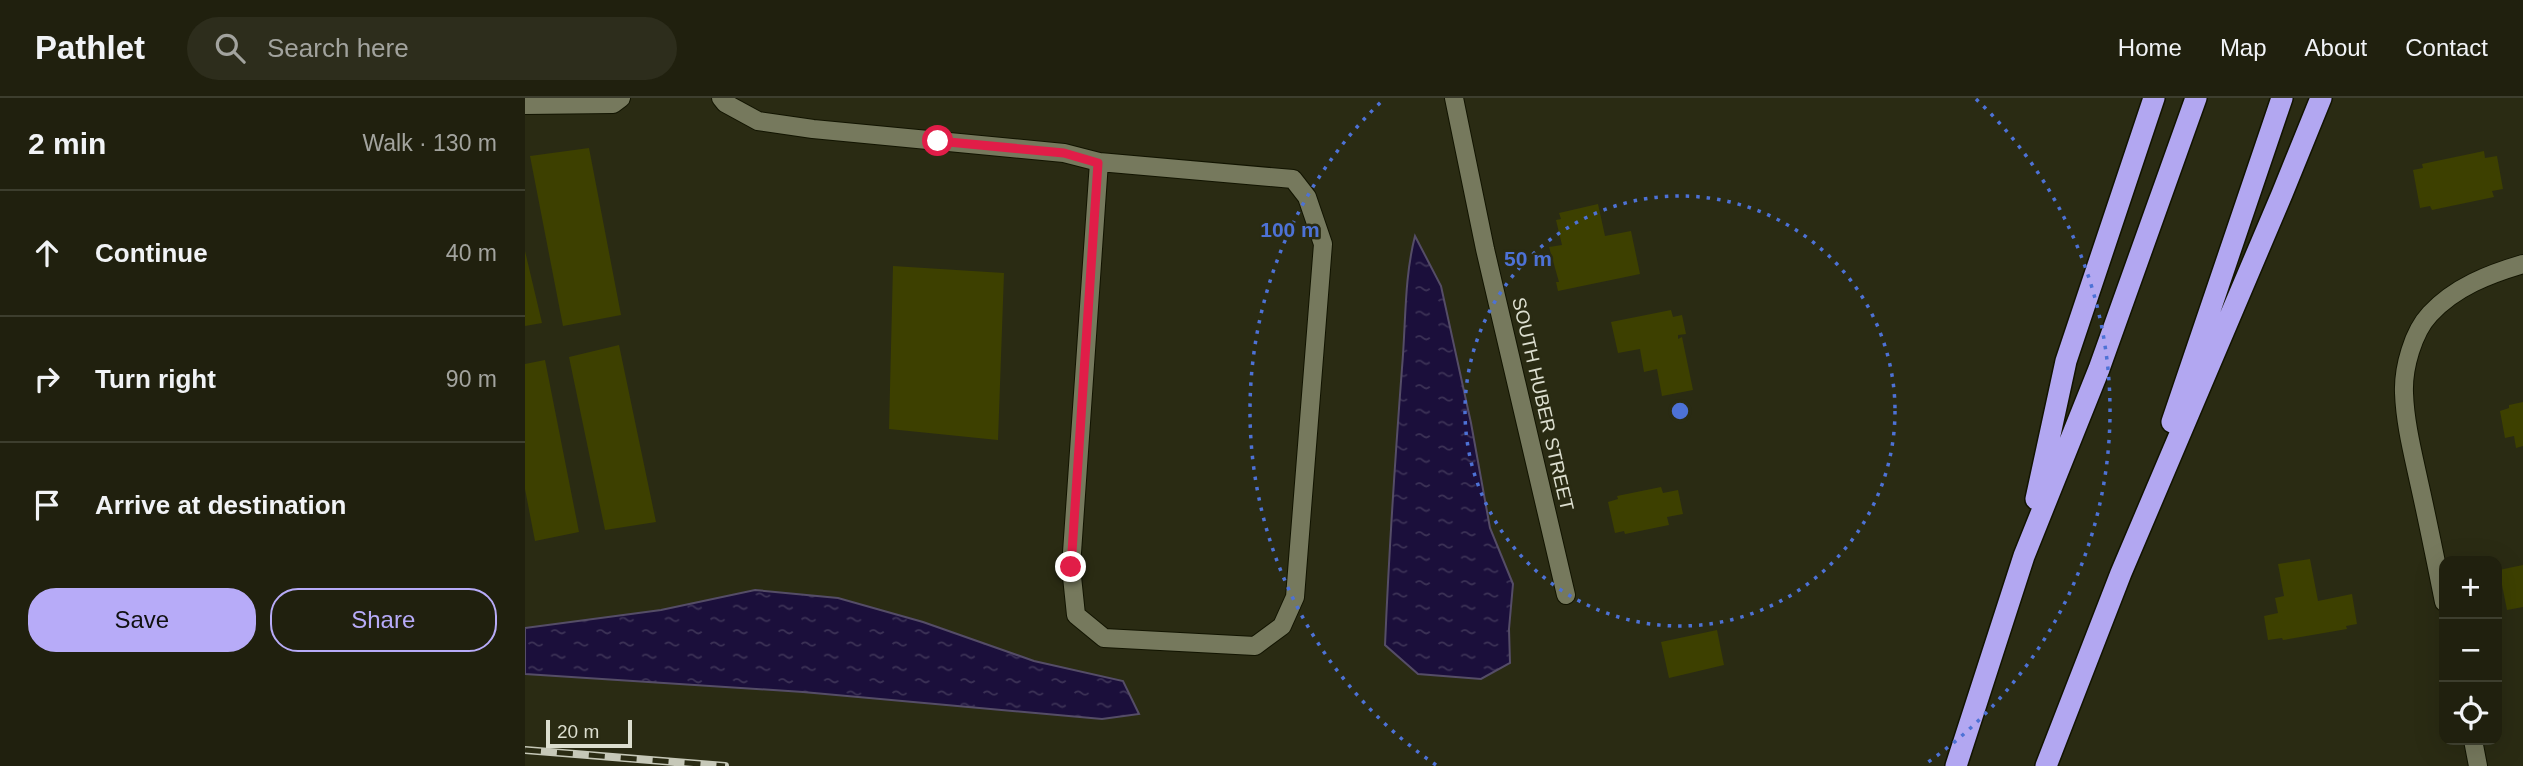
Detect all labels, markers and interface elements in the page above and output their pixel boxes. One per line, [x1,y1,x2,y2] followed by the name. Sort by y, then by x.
[187,17,677,80] search box
[35,29,145,66] text: Pathlet
[211,29,249,67] icon: search
[267,33,409,63] text: Search here
[2118,34,2182,61] text: Home
[2220,34,2267,61] text: Map
[2305,34,2367,61] text: About
[2405,34,2488,61] text: Contact
[922,125,953,156] route start
[28,127,106,160] text: 2 min
[362,130,497,156] text: Walk · 130 m
[1260,218,1320,241] text: 100 m
[28,234,66,272] icon: ahead
[95,238,208,268] text: Continue
[446,240,497,266] text: 40 m
[1504,247,1552,270] text: 50 m
[1508,295,1578,513] street label: SOUTH HUBER STREET
[28,360,66,398] icon: right
[95,364,216,394] text: Turn right
[446,366,497,392] text: 90 m
[1668,399,1692,423] centre of rings
[28,486,66,524] icon: arrive
[95,490,346,520] text: Arrive at destination
[1055,551,1086,582] route end
[2439,556,2502,745] map controls
[2439,556,2502,619] button: +
[28,588,256,652] button: Save
[270,588,497,652] button: Share
[2439,619,2502,682] button: −
[2439,682,2502,745] button: locate
[546,717,632,749] scale bar
[557,721,599,742] text: 20 m

